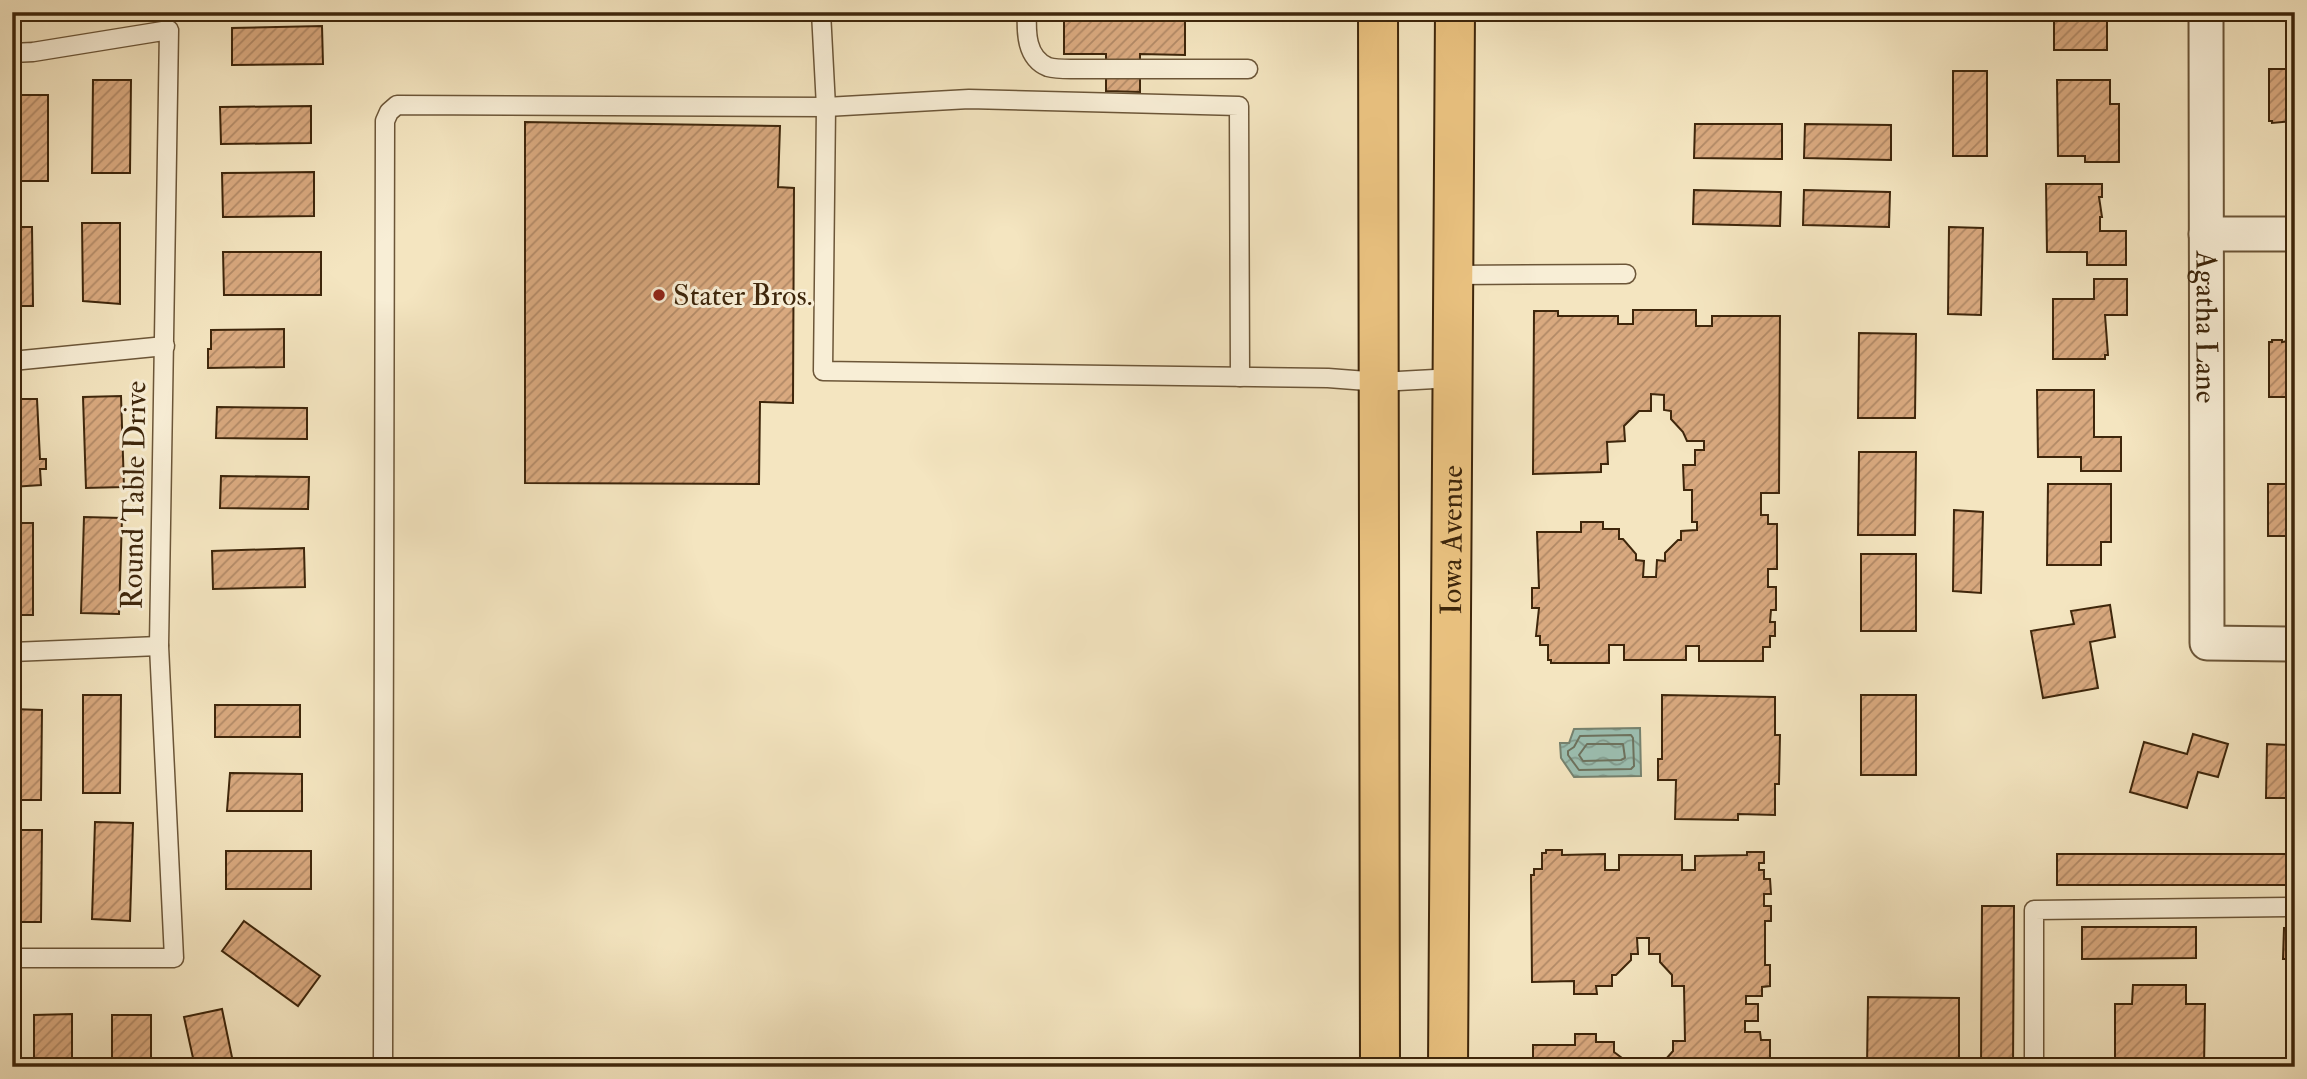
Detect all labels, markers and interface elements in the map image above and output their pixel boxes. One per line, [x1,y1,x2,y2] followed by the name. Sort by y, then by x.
[2188,250,2225,403] street label: Agatha Lane
[673,277,813,314] place label: Stater Bros.
[651,287,667,303] marker: Stater Bros.
[114,380,154,610] street label: Round Table Drive
[1432,465,1470,615] street label: Iowa Avenue

